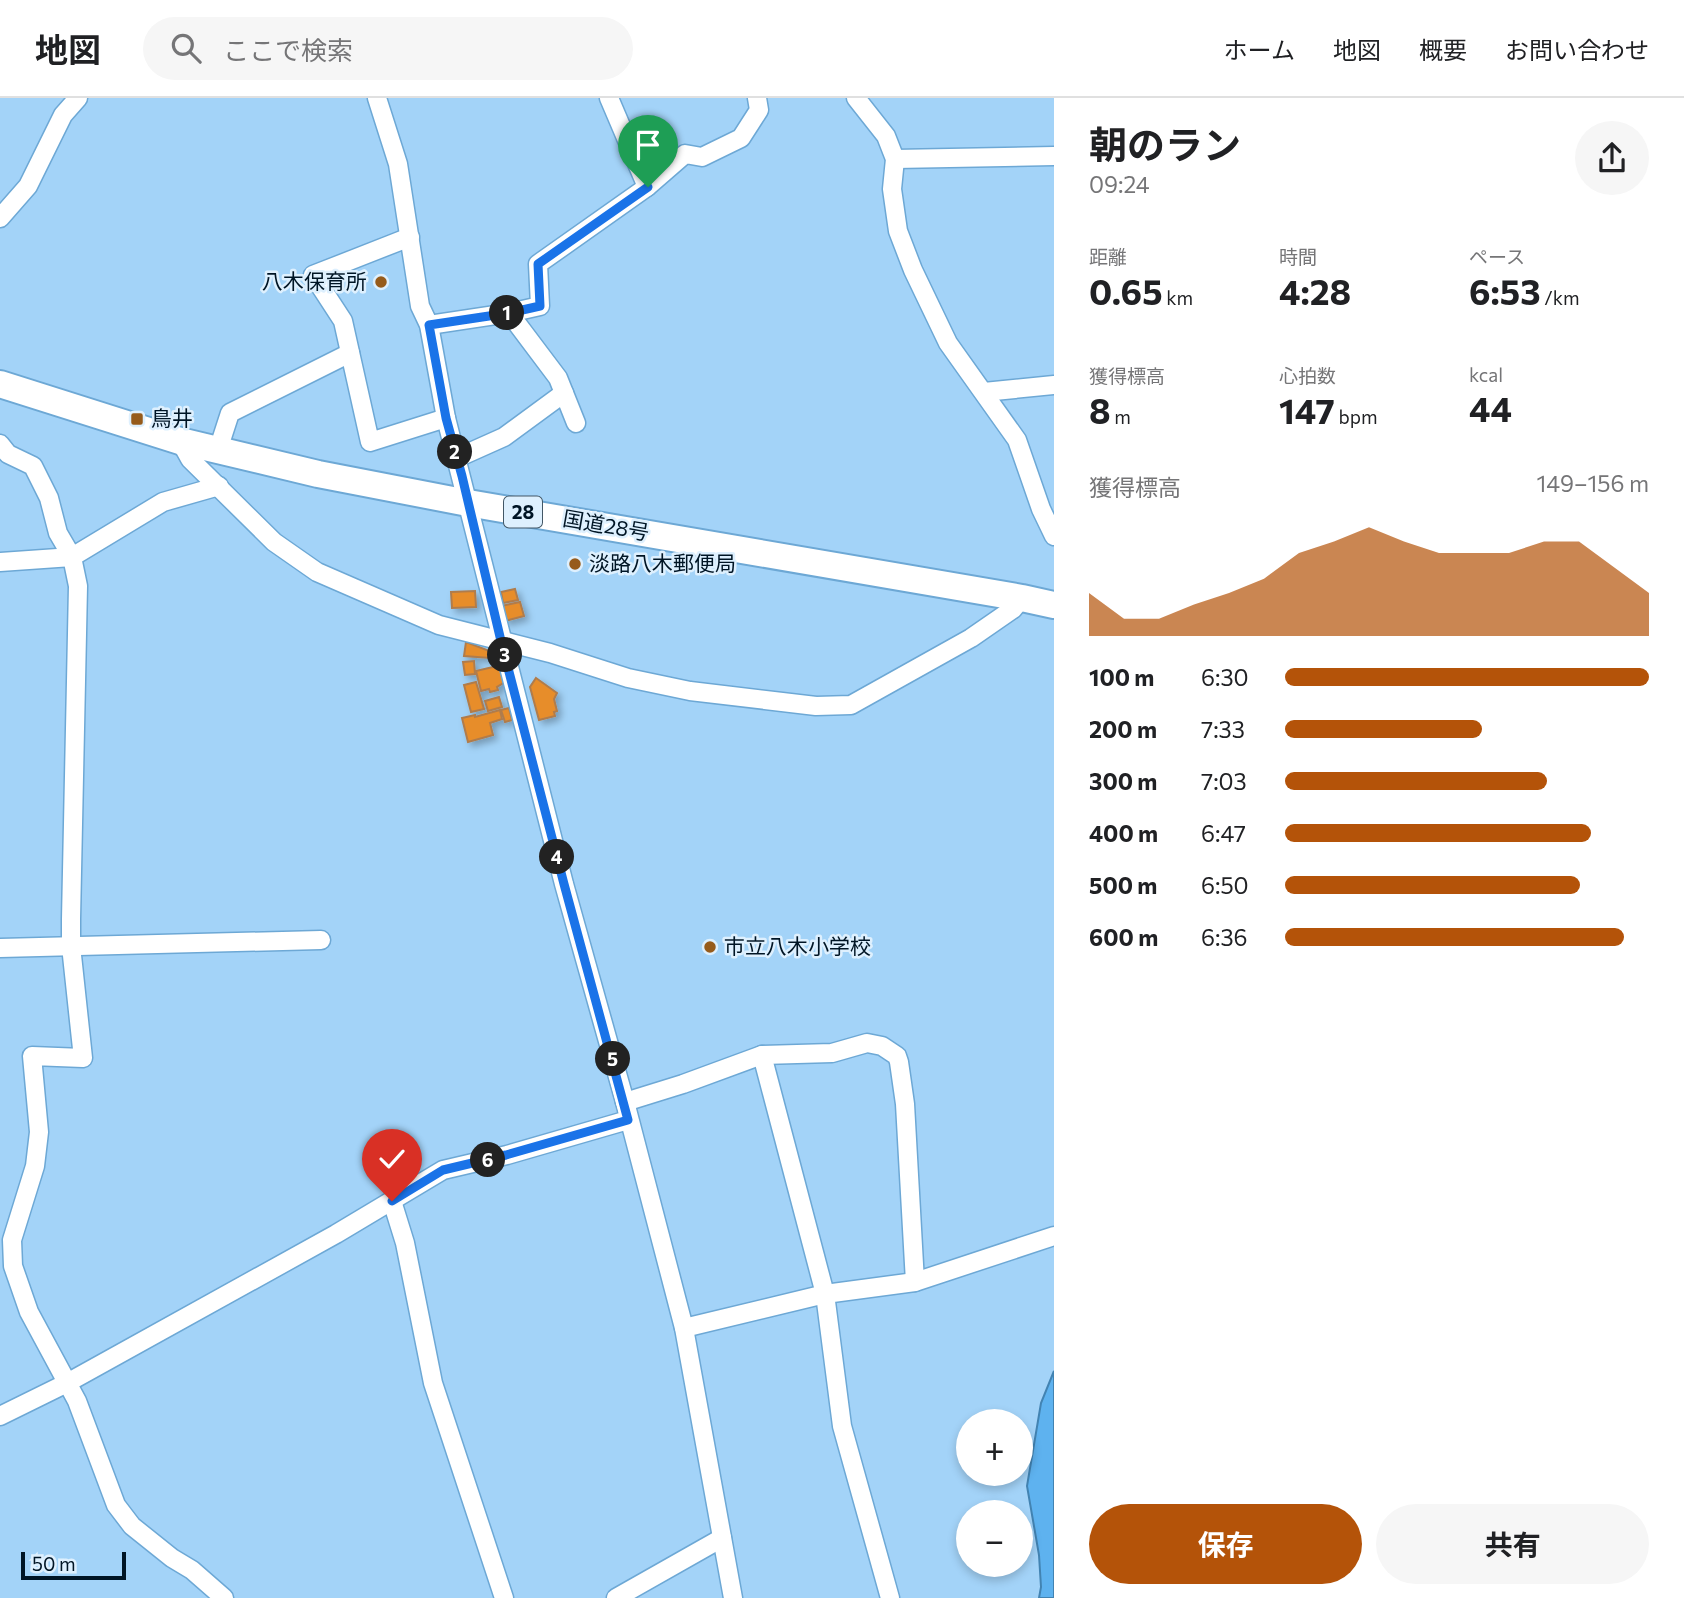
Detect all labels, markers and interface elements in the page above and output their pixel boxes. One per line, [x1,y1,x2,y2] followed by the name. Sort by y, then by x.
[143,17,633,80] search box
[35,28,101,69] text: 地図
[167,29,205,67] icon: search
[223,34,353,65] text: ここで検索
[1224,35,1295,64] text: ホーム
[1333,35,1381,64] text: 地図
[1419,35,1467,64] text: 概要
[1505,35,1649,64] text: お問い合わせ
[618,115,678,187] pin
[1089,120,1241,167] text: 朝のラン
[1575,121,1649,195] button: share
[629,126,667,164] icon: arrive
[1089,170,1150,198] text: 09:24
[1089,245,1127,268] text: 距離
[1279,245,1317,268] text: 時間
[1469,245,1525,268] text: ペース
[262,268,367,293] place label: 八木保育所
[1089,269,1163,312] text: 0.65
[1279,269,1351,312] text: 4:28
[1469,269,1541,312] text: 6:53
[373,274,389,290] marker: 八木保育所
[1163,286,1193,309] text: km
[1541,286,1580,309] text: /km
[490,296,524,330] pin: 1
[502,301,511,324] text: 1
[1469,363,1503,386] text: kcal
[1089,364,1165,387] text: 獲得標高
[1279,364,1336,387] text: 心拍数
[1469,386,1512,429] text: 44
[1089,388,1111,431] text: 8
[1279,388,1335,431] text: 147
[151,405,193,430] place label: 鳥井
[1111,405,1131,428] text: m
[1335,405,1378,428] text: bpm
[129,411,145,427] marker: 鳥井
[438,434,472,470] pin: 2
[449,440,460,463] text: 2
[1536,469,1649,497] text: 149–156 m
[1089,473,1181,501] text: 獲得標高
[504,496,542,528] road number: 28
[561,505,651,544] street label: 国道28号
[589,550,736,575] place label: 淡路八木郵便局
[567,556,583,572] marker: 淡路八木郵便局
[488,638,522,672] pin: 3
[499,643,510,666] text: 3
[1089,663,1154,691] text: 100 m
[1201,663,1249,691] text: 6:30
[1089,715,1157,743] text: 200 m
[1201,715,1245,743] text: 7:33
[1089,767,1157,795] text: 300 m
[1201,767,1247,795] text: 7:03
[1089,819,1158,847] text: 400 m
[1201,819,1246,847] text: 6:47
[540,840,574,874] pin: 4
[551,845,562,868] text: 4
[1089,871,1157,899] text: 500 m
[1201,871,1249,899] text: 6:50
[1089,923,1158,951] text: 600 m
[1201,923,1247,951] text: 6:36
[724,933,871,958] place label: 市立八木小学校
[702,939,718,955] marker: 市立八木小学校
[596,1042,630,1076] pin: 5
[607,1047,618,1070] text: 5
[362,1129,422,1201] pin
[373,1140,411,1178] icon: check
[470,1142,505,1178] pin: 6
[482,1148,493,1171] text: 6
[956,1409,1033,1577] map controls
[956,1409,1033,1486] button: +
[956,1500,1033,1577] button: −
[1089,1504,1362,1584] button: 保存
[1376,1504,1649,1584] button: 共有
[21,1549,126,1581] scale bar
[32,1552,76,1575] text: 50 m

